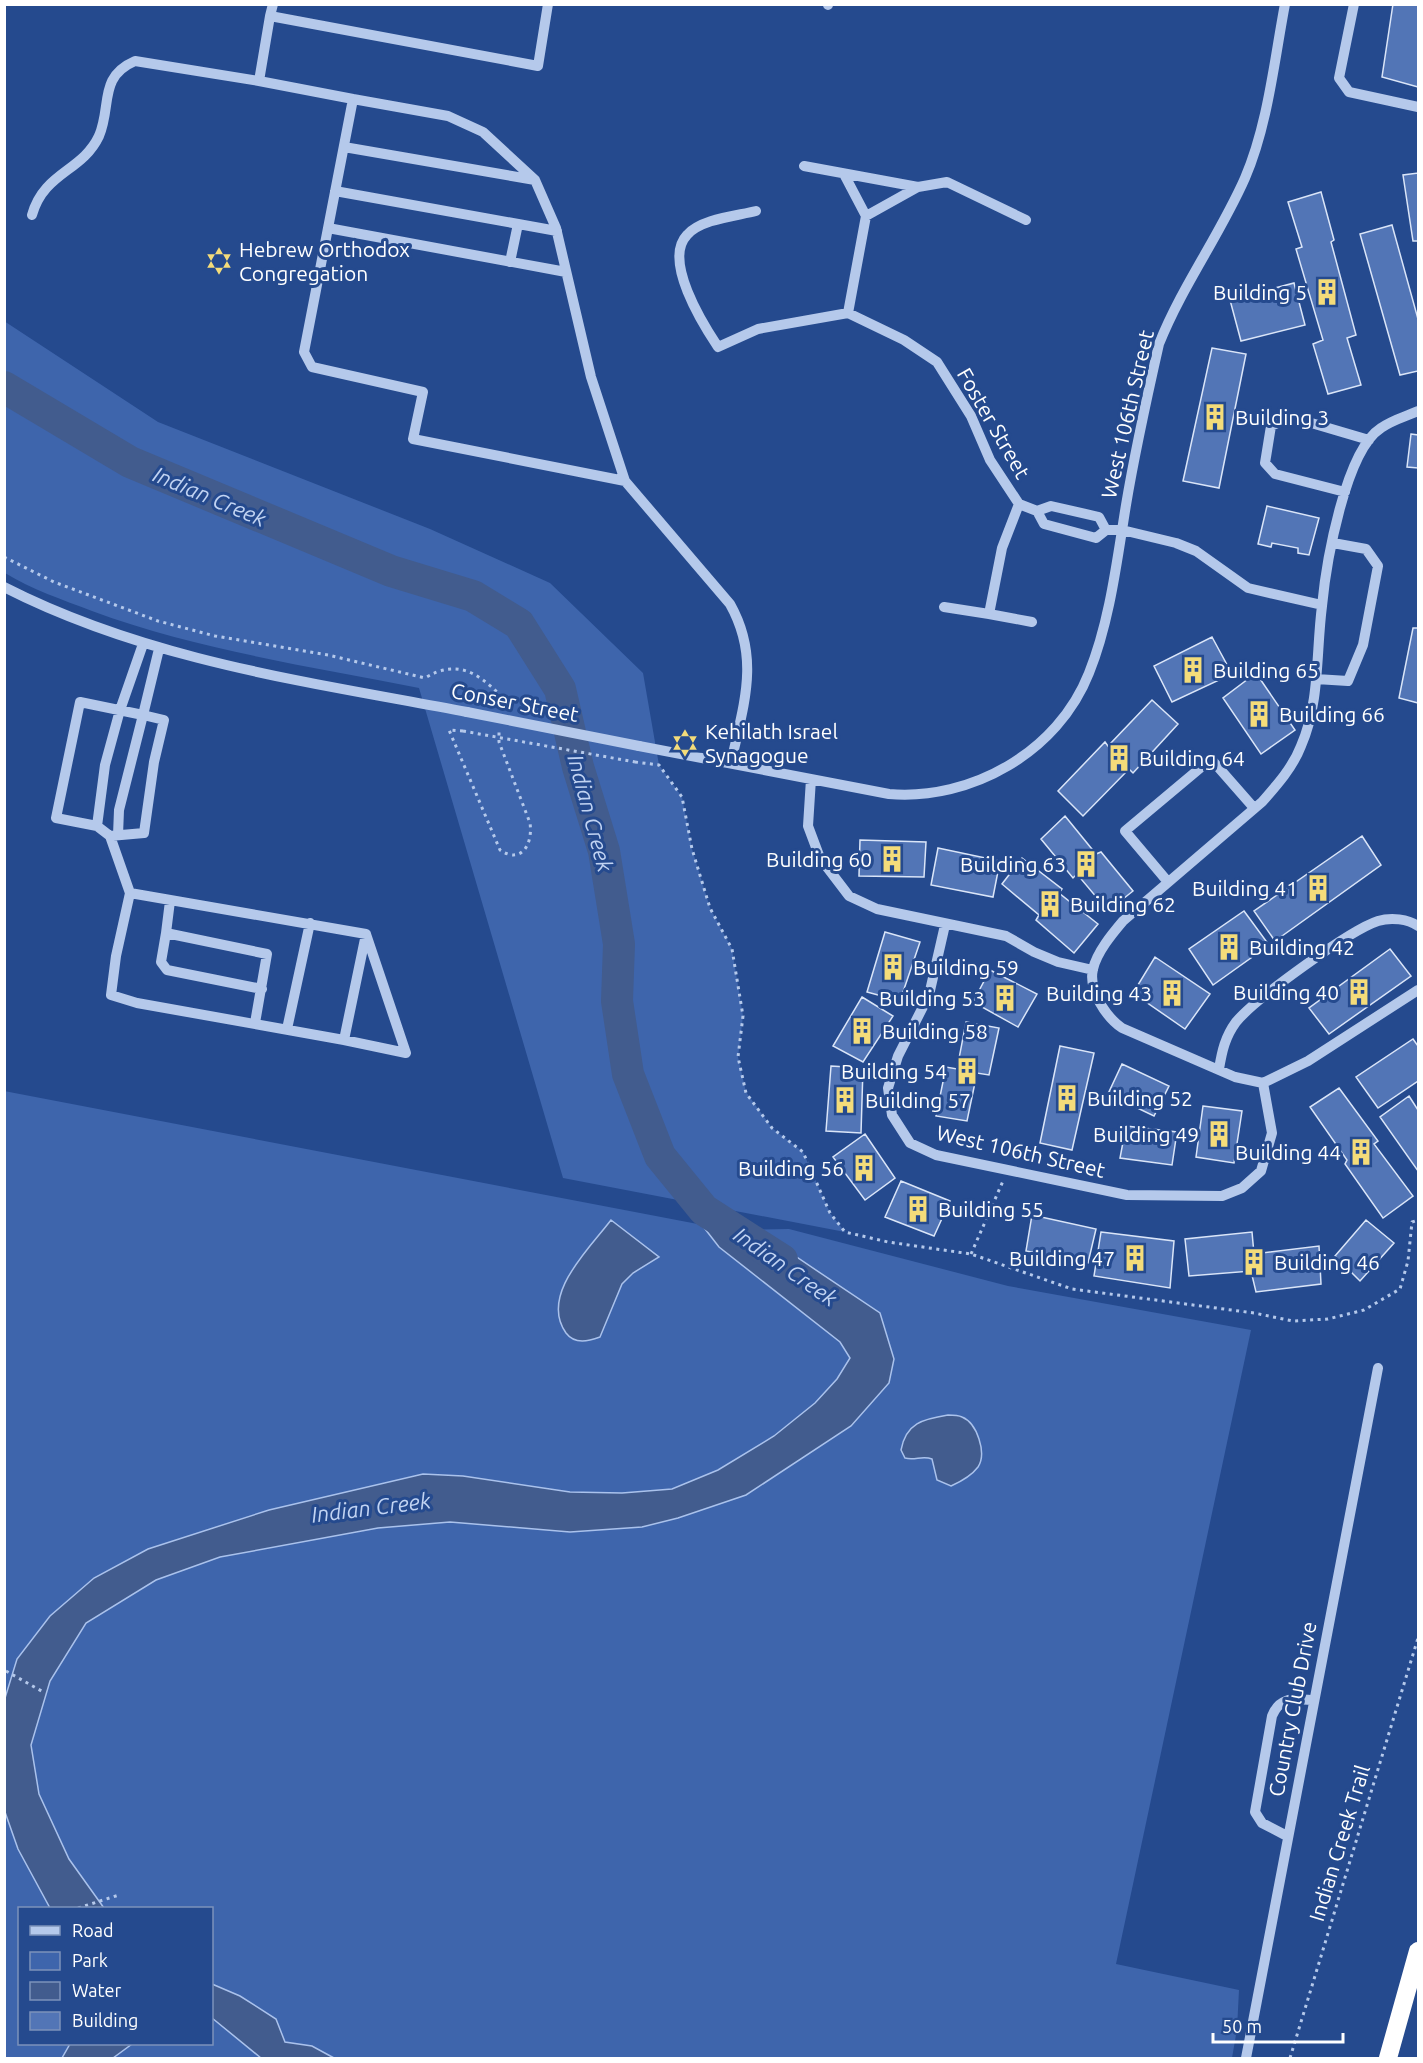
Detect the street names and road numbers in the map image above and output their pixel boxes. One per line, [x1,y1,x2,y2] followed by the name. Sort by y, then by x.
[1096,327,1158,501] street label: West 106th Street
[953,363,1035,483] street label: Foster Street
[449,678,581,726] street label: Conser Street
[934,1120,1108,1182] street label: West 106th Street
[1263,1619,1321,1799] street label: Country Club Drive
[1304,1762,1374,1924] street label: Indian Creek Trail

